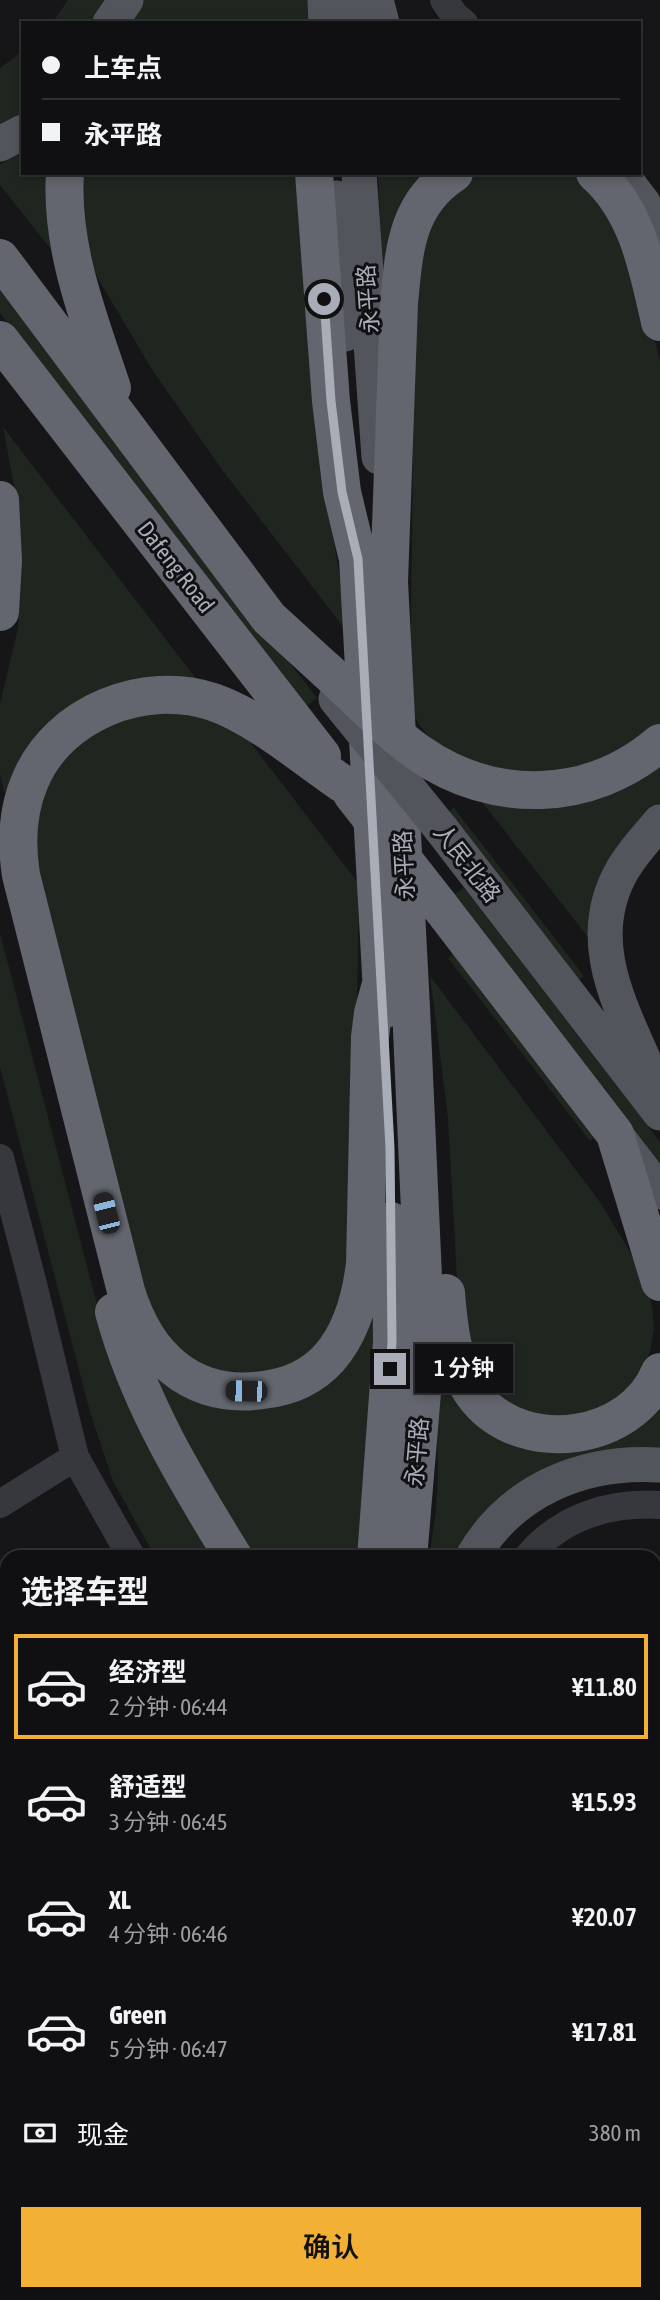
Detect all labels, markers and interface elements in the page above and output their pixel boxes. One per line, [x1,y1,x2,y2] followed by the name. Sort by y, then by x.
[84,53,162,83] text: 上车点
[84,120,162,150] text: 永平路
[353,264,383,334] street label: 永平路
[308,283,340,315] route start
[132,516,220,618] street label: Dafeng Road
[428,819,506,907] street label: 人民北路
[389,830,419,900] street label: 永平路
[91,1190,122,1236] car
[414,1344,512,1394] callout: 1 分钟
[374,1353,406,1385] route end
[434,1355,494,1381] text: 1 分钟
[225,1380,268,1402] car
[401,1416,433,1488] street label: 永平路
[21,1573,149,1610] text: 选择车型
[25,1655,88,1718] icon: car
[109,1657,187,1687] text: 经济型
[572,1672,637,1702] text: ¥11.80
[109,1694,228,1720] text: 2 分钟 · 06:44
[25,1770,88,1833] icon: car
[109,1772,187,1802] text: 舒适型
[572,1787,637,1817] text: ¥15.93
[109,1809,228,1835] text: 3 分钟 · 06:45
[25,1885,88,1948] icon: car
[109,1885,131,1915] text: XL
[572,1902,637,1932] text: ¥20.07
[109,1921,228,1947] text: 4 分钟 · 06:46
[25,2000,88,2063] icon: car
[109,2000,167,2030] text: Green
[572,2017,637,2047] text: ¥17.81
[109,2036,228,2062] text: 5 分钟 · 06:47
[21,2114,59,2152] icon: cash
[77,2120,129,2150] text: 现金
[589,2120,641,2146] text: 380 m
[21,2207,641,2287] button: 确认

